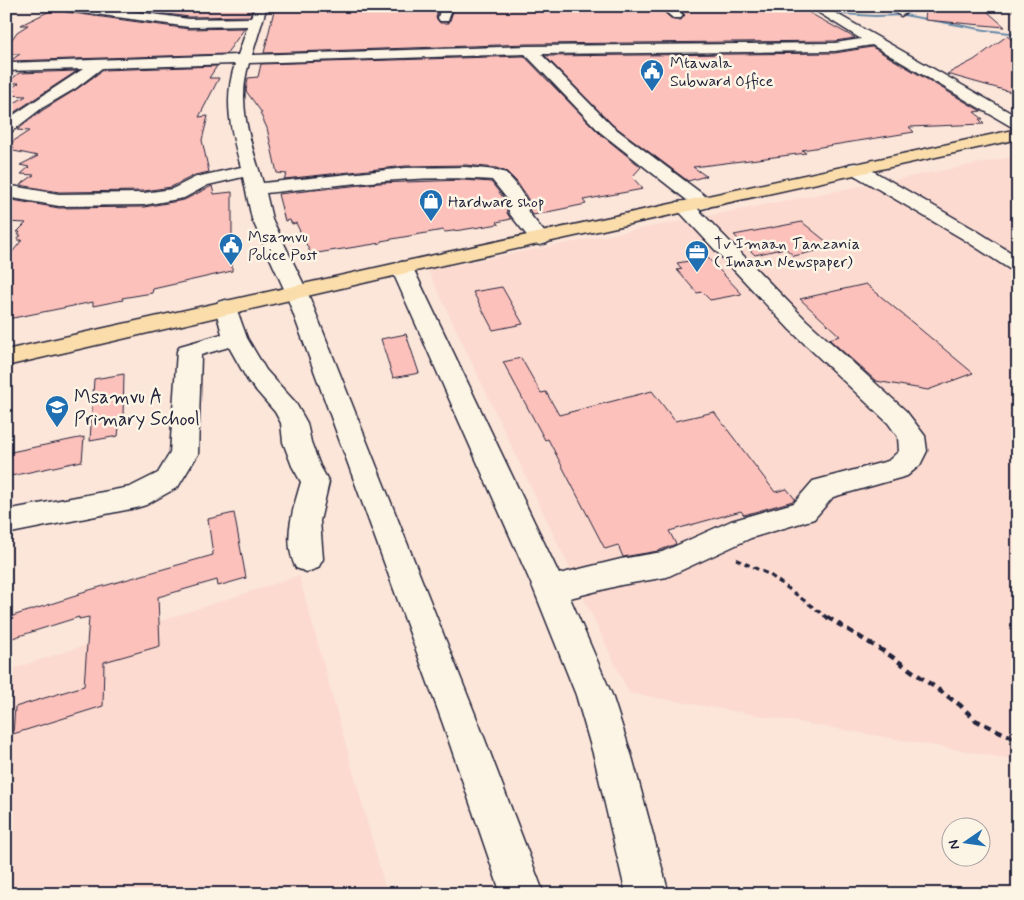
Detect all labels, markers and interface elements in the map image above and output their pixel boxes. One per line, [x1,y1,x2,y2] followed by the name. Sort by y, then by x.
[670,53,773,92] place label: Mtawala Subward Office
[639,58,665,92] public building icon: Mtawala Subward Office
[418,188,444,222] shop icon: Hardware shop
[448,192,544,213] place label: Hardware shop
[248,227,317,266] place label: Msamvu Police Post
[218,232,244,266] public building icon: Msamvu Police Post
[714,234,860,273] place label: Tv Imaan Tanzania ( Imaan Newspaper)
[684,239,710,273] office icon: Tv Imaan Tanzania ( Imaan Newspaper)
[74,385,200,432] place label: Msamvu A Primary School
[44,394,70,428] school or university icon: Msamvu A Primary School
[942,818,992,868] north arrow
[944,838,964,851] text: N

